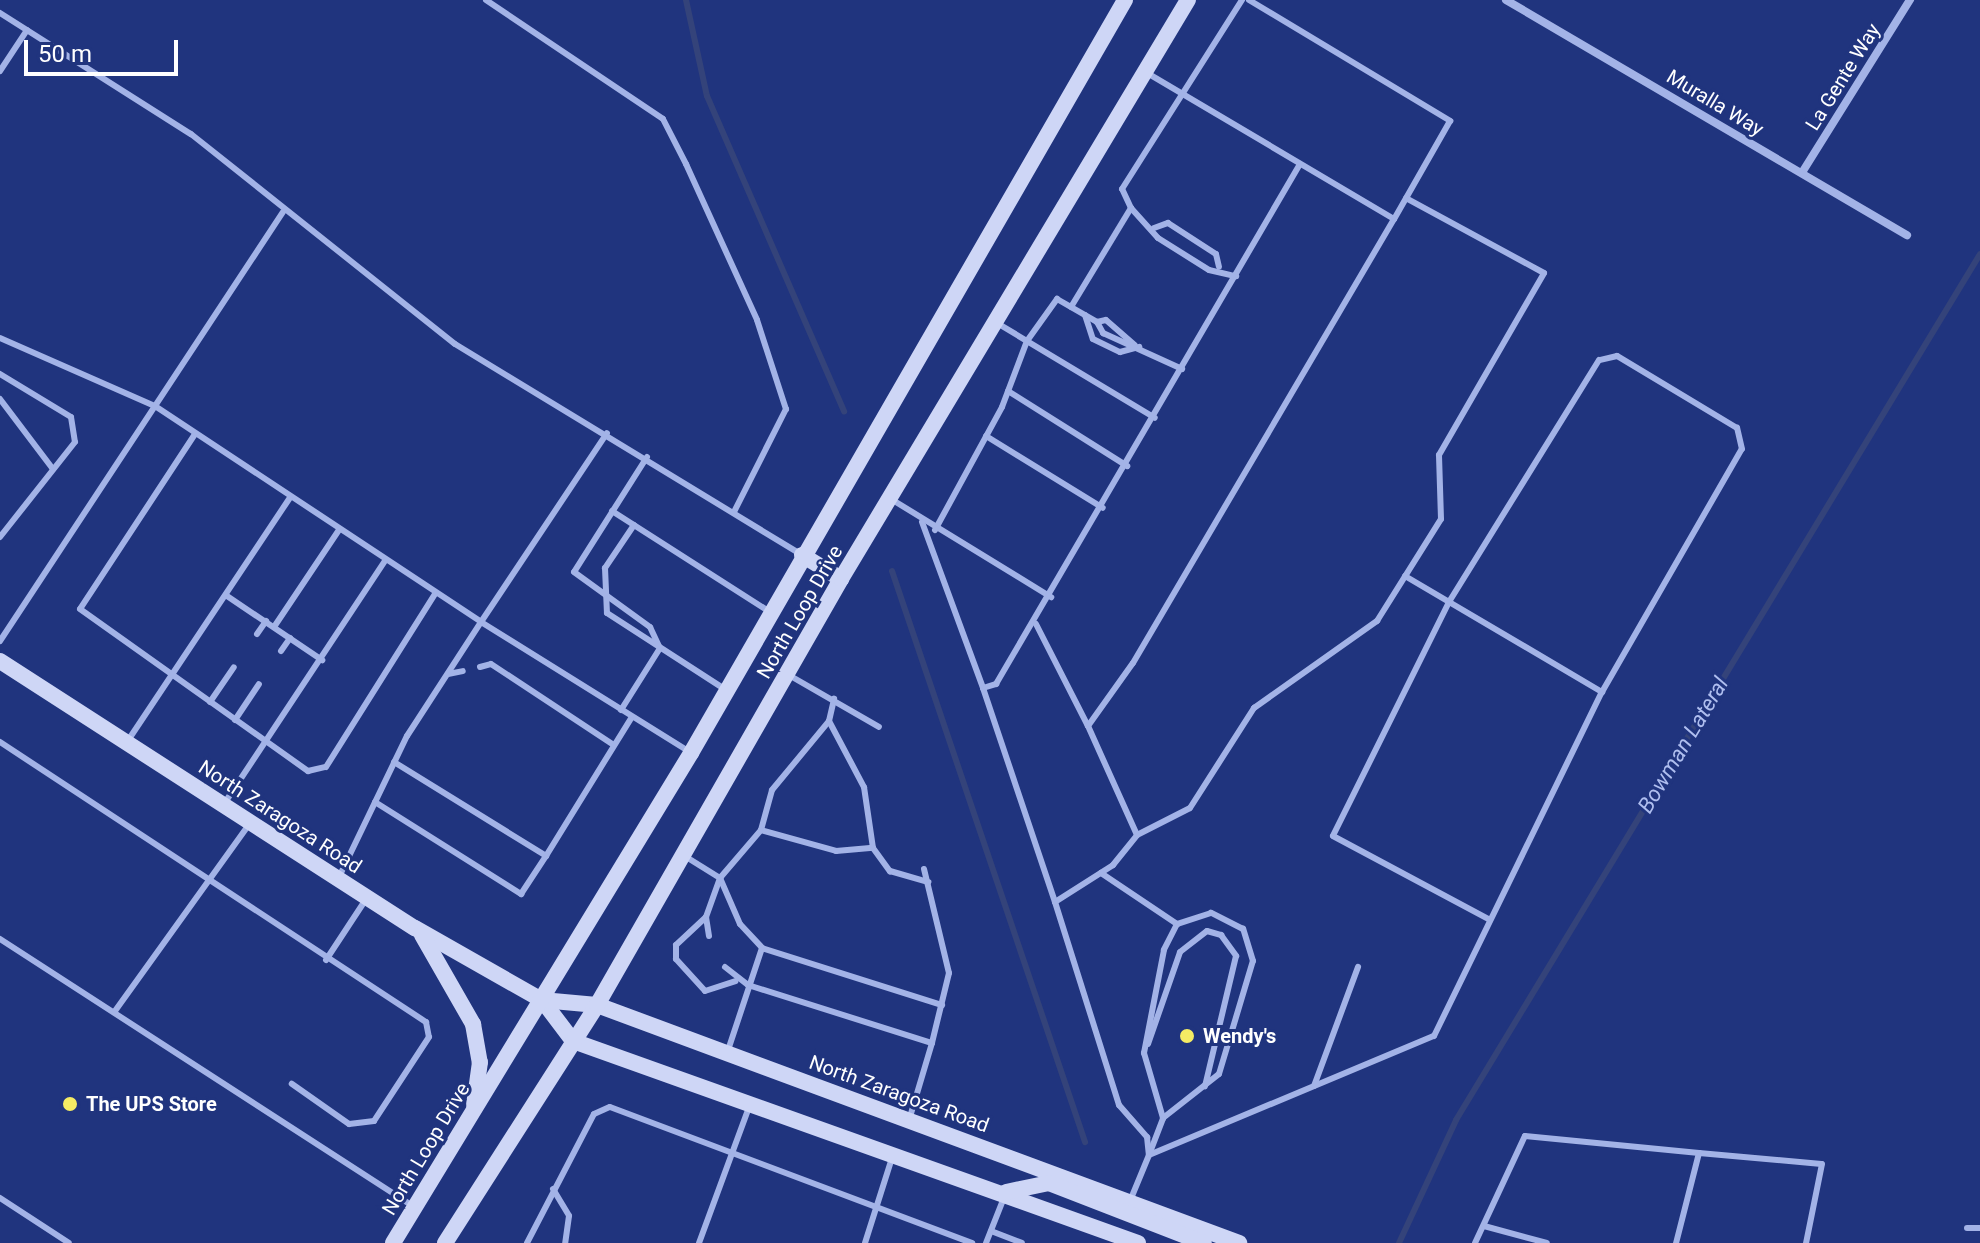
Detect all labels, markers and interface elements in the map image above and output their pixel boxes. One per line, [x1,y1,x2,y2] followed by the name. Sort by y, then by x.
[1801,19,1885,135] street label: La Gente Way
[28,24,182,74] scale bar
[38,40,92,68] text: 50 m
[1662,65,1768,141] street label: Muralla Way
[752,541,848,683] street label: North Loop Drive
[1632,672,1734,818] water label: Bowman Lateral
[194,755,366,879] street label: North Zaragoza Road
[1203,1024,1276,1048] place label: Wendy's
[1178,1027,1196,1045] marker: Wendy's
[806,1050,992,1138] street label: North Zaragoza Road
[377,1078,475,1220] street label: North Loop Drive
[86,1092,217,1116] place label: The UPS Store
[61,1095,79,1113] marker: The UPS Store

